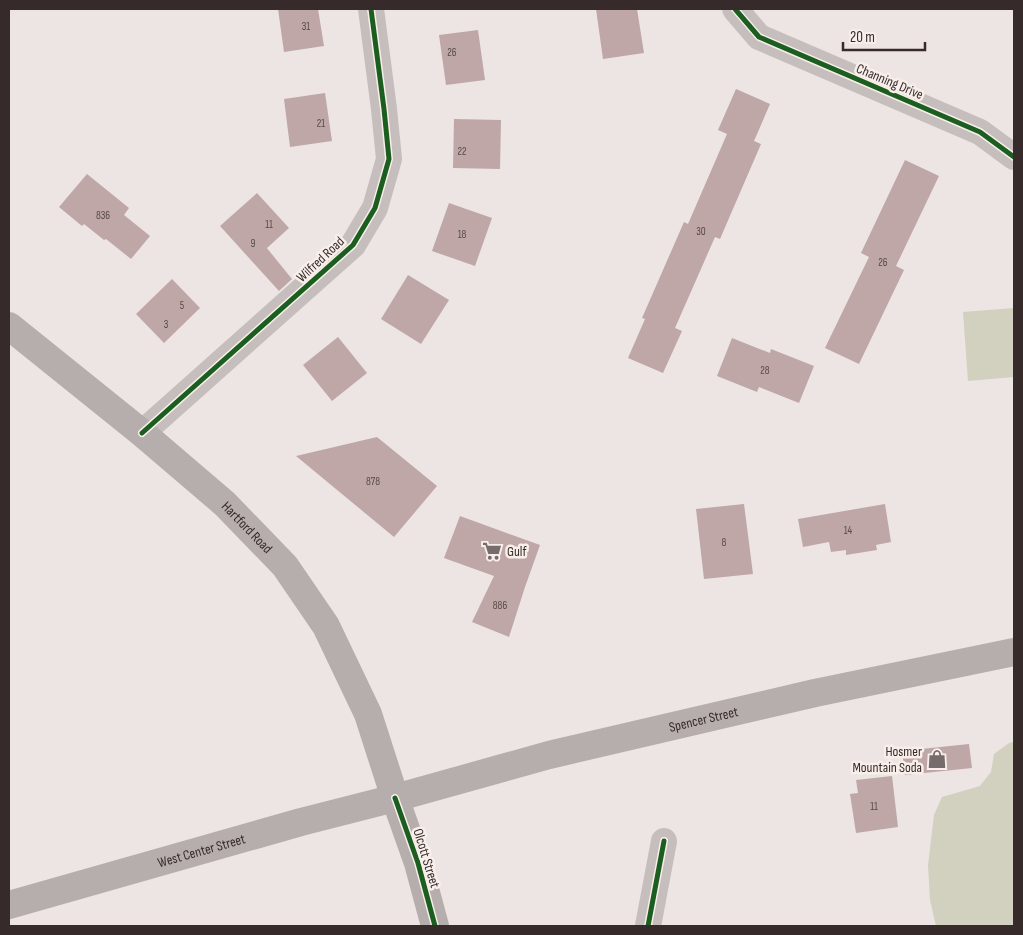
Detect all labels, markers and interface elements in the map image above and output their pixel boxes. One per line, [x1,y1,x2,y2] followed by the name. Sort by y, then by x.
[302,20,310,33] house number: 31
[843,20,926,52] scale bar
[850,28,875,47] text: 20 m
[447,46,457,59] house number: 26
[854,60,926,103] street label: Channing Drive
[317,117,325,130] house number: 21
[457,145,467,158] house number: 22
[96,209,110,222] house number: 836
[265,218,273,231] house number: 11
[696,225,706,238] house number: 30
[458,228,467,241] house number: 18
[293,233,348,286] street label: Wilfred Road
[251,237,256,250] house number: 9
[878,256,888,269] house number: 26
[180,299,184,312] house number: 5
[164,318,169,331] house number: 3
[760,364,770,377] house number: 28
[366,475,380,488] house number: 878
[218,498,276,557] street label: Hartford Road
[844,524,853,537] house number: 14
[722,536,727,549] house number: 8
[481,540,503,562] supermarket icon: Gulf
[507,543,527,560] place label: Gulf
[493,599,507,612] house number: 886
[667,703,740,736] street label: Spencer Street
[852,743,922,776] place label: Hosmer Mountain Soda
[926,748,948,770] shop icon: Hosmer Mountain Soda
[870,800,878,813] house number: 11
[409,826,444,890] street label: Olcott Street
[156,830,247,871] street label: West Center Street

